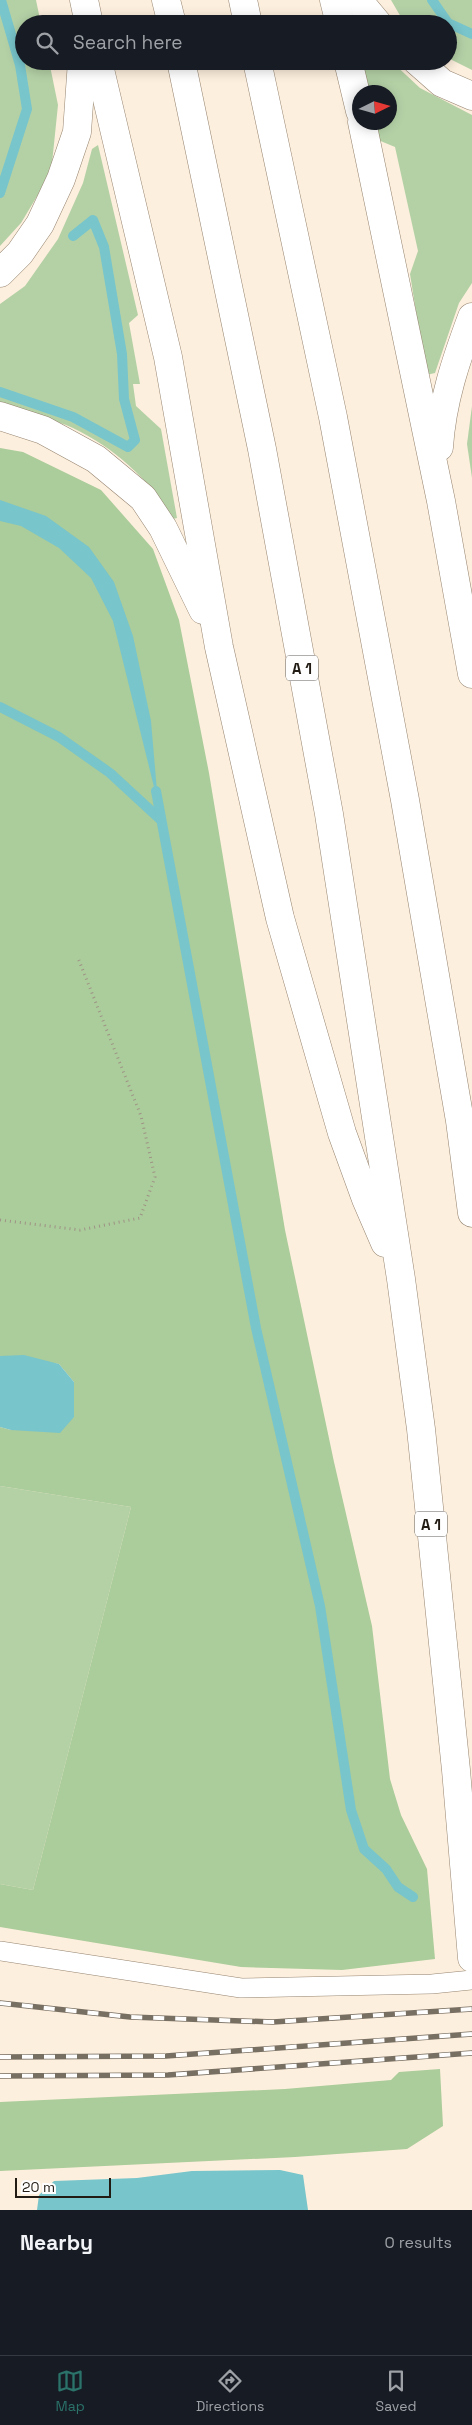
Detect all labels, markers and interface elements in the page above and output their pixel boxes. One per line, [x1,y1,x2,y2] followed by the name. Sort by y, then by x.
[15,15,457,70] search box
[33,29,61,57] icon: search
[73,30,183,55] text: Search here
[352,85,397,130] north arrow
[286,656,318,680] road number: A 1
[415,1512,447,1536] road number: A 1
[15,2175,111,2198] scale bar
[22,2178,55,2196] text: 20 m
[20,2229,93,2256] text: Nearby
[384,2232,452,2253] text: 0 results
[56,2367,85,2415] tab: Map
[196,2367,264,2415] tab: Directions
[376,2367,416,2415] tab: Saved

